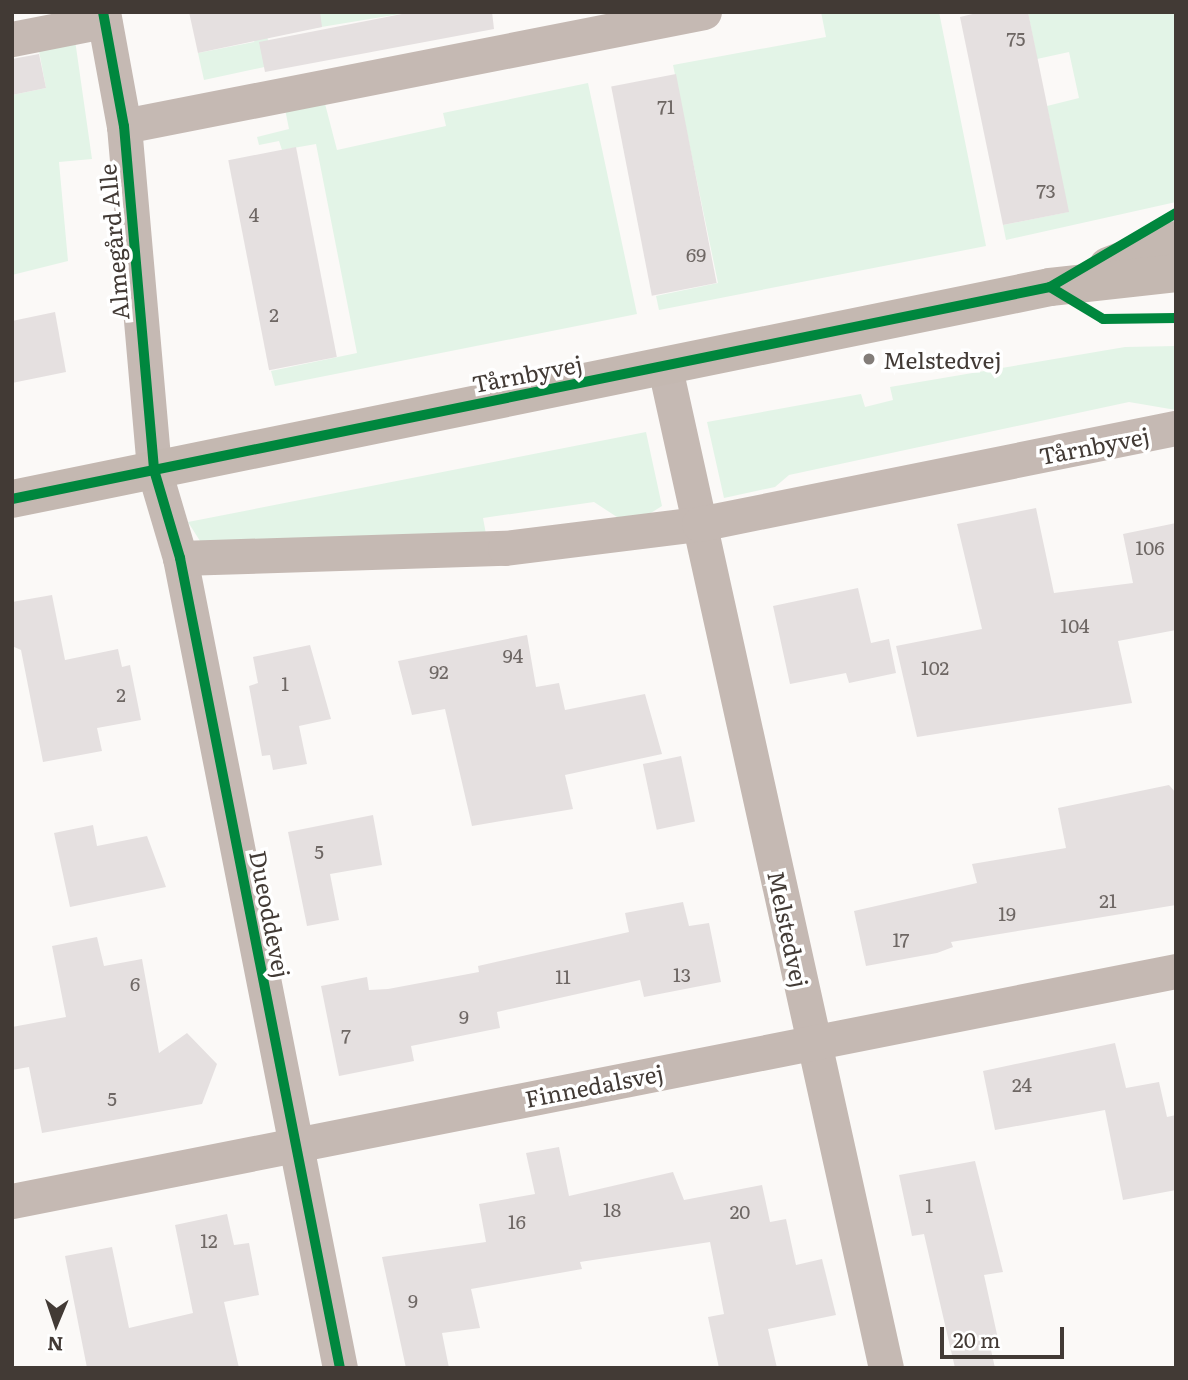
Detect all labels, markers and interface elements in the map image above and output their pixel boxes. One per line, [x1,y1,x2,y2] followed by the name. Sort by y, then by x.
[1007,28,1025,50] house number: 75
[657,96,675,118] house number: 71
[92,163,134,321] street label: Almegård Alle
[1036,180,1056,202] house number: 73
[249,204,259,226] house number: 4
[686,244,706,266] house number: 69
[269,304,279,326] house number: 2
[883,345,1002,373] place label: Melstedvej
[469,349,585,397] street label: Tårnbyvej
[861,351,877,367] marker: Melstedvej
[1036,421,1152,469] street label: Tårnbyvej
[1136,537,1164,559] house number: 106
[1060,615,1090,637] house number: 104
[503,645,523,667] house number: 94
[921,657,949,679] house number: 102
[429,661,449,683] house number: 92
[281,673,289,695] house number: 1
[116,684,126,706] house number: 2
[314,841,324,863] house number: 5
[245,848,297,980] street label: Dueoddevej
[763,868,815,990] street label: Melstedvej
[1099,890,1117,912] house number: 21
[998,903,1016,925] house number: 19
[893,929,909,951] house number: 17
[673,964,691,986] house number: 13
[555,966,571,988] house number: 11
[130,973,140,995] house number: 6
[459,1006,469,1028] house number: 9
[341,1025,351,1047] house number: 7
[523,1058,665,1112] street label: Finnedalsvej
[1012,1074,1032,1096] house number: 24
[107,1088,117,1110] house number: 5
[925,1195,933,1217] house number: 1
[603,1199,621,1221] house number: 18
[730,1201,750,1223] house number: 20
[508,1211,526,1233] house number: 16
[200,1230,218,1252] house number: 12
[21,1289,91,1359] north arrow
[408,1290,418,1312] house number: 9
[943,1314,1067,1358] scale bar
[953,1323,1000,1354] text: 20 m
[47,1331,64,1359] text: N

